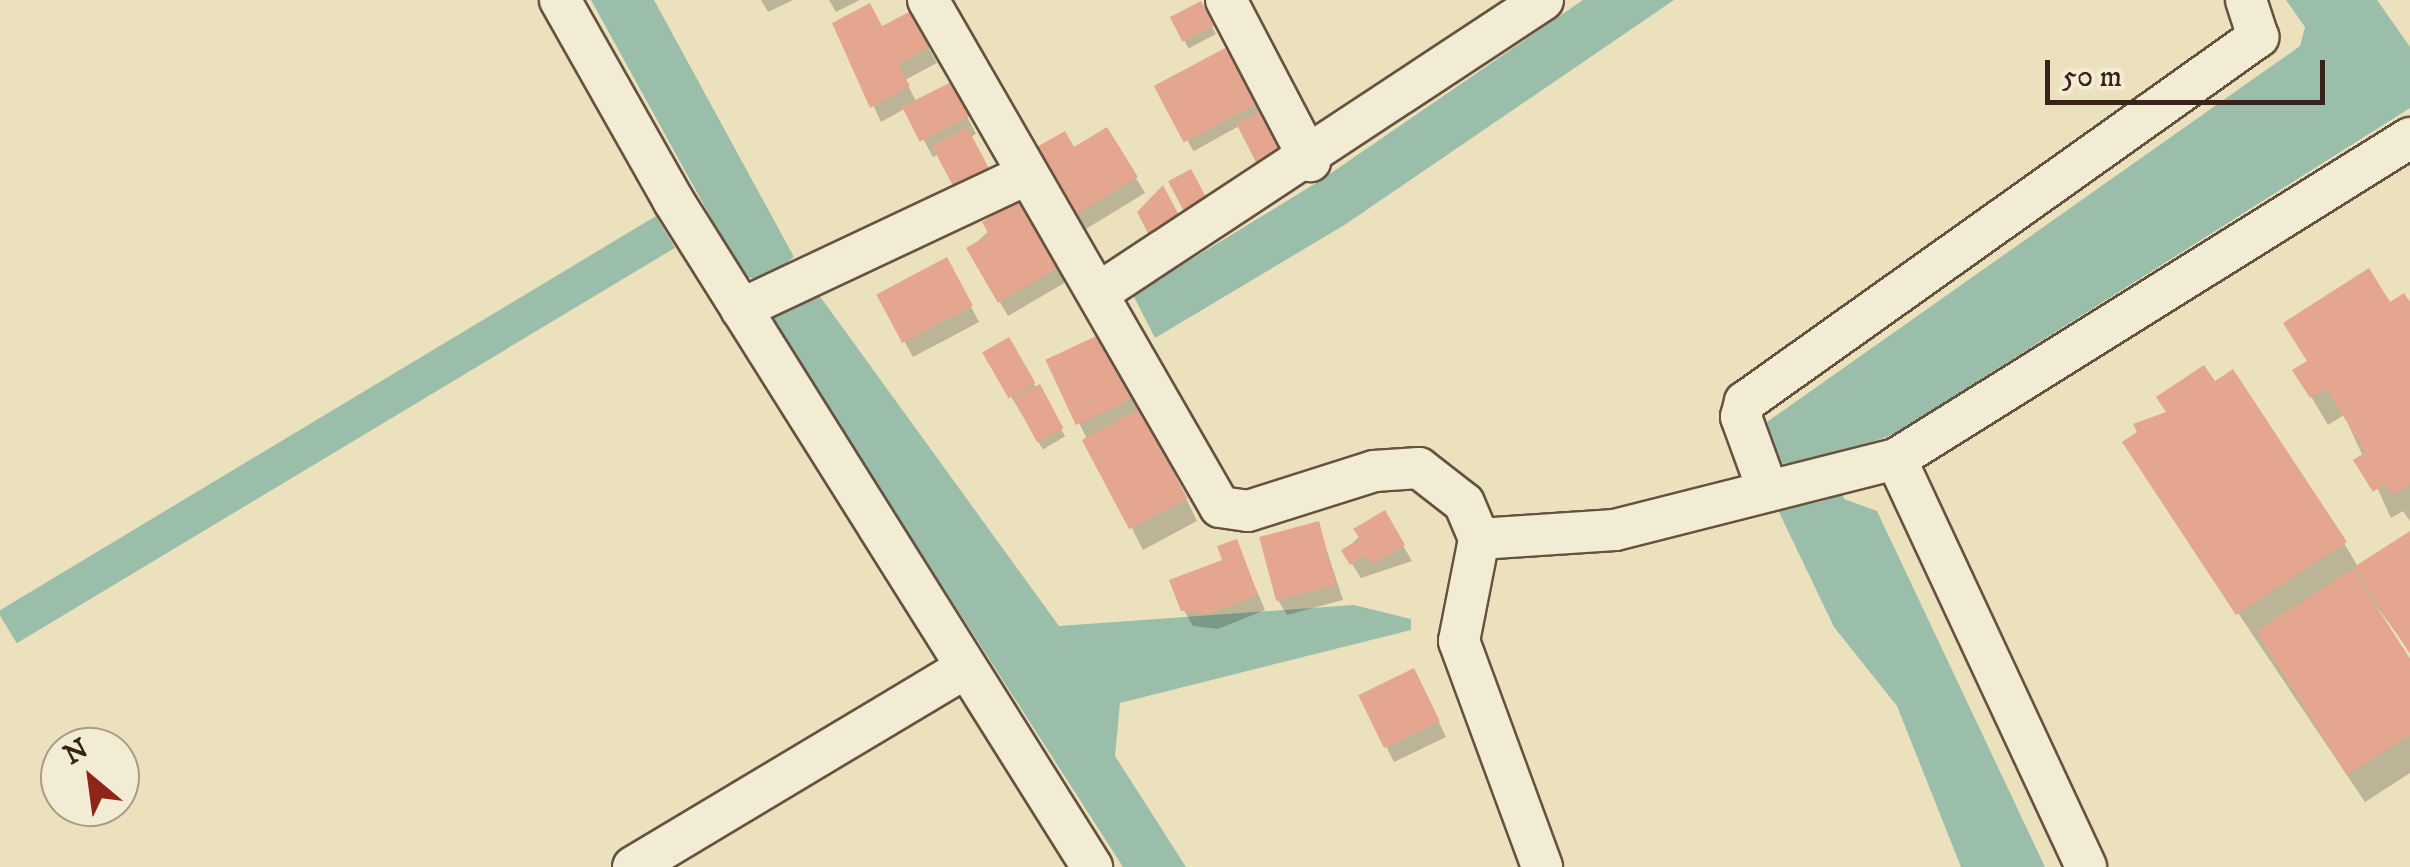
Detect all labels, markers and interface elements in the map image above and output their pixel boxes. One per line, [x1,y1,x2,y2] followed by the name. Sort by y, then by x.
[2050,40,2330,102] scale bar
[2062,59,2122,96] text: 50 m
[40,727,140,827] north arrow
[58,731,95,773] text: N

